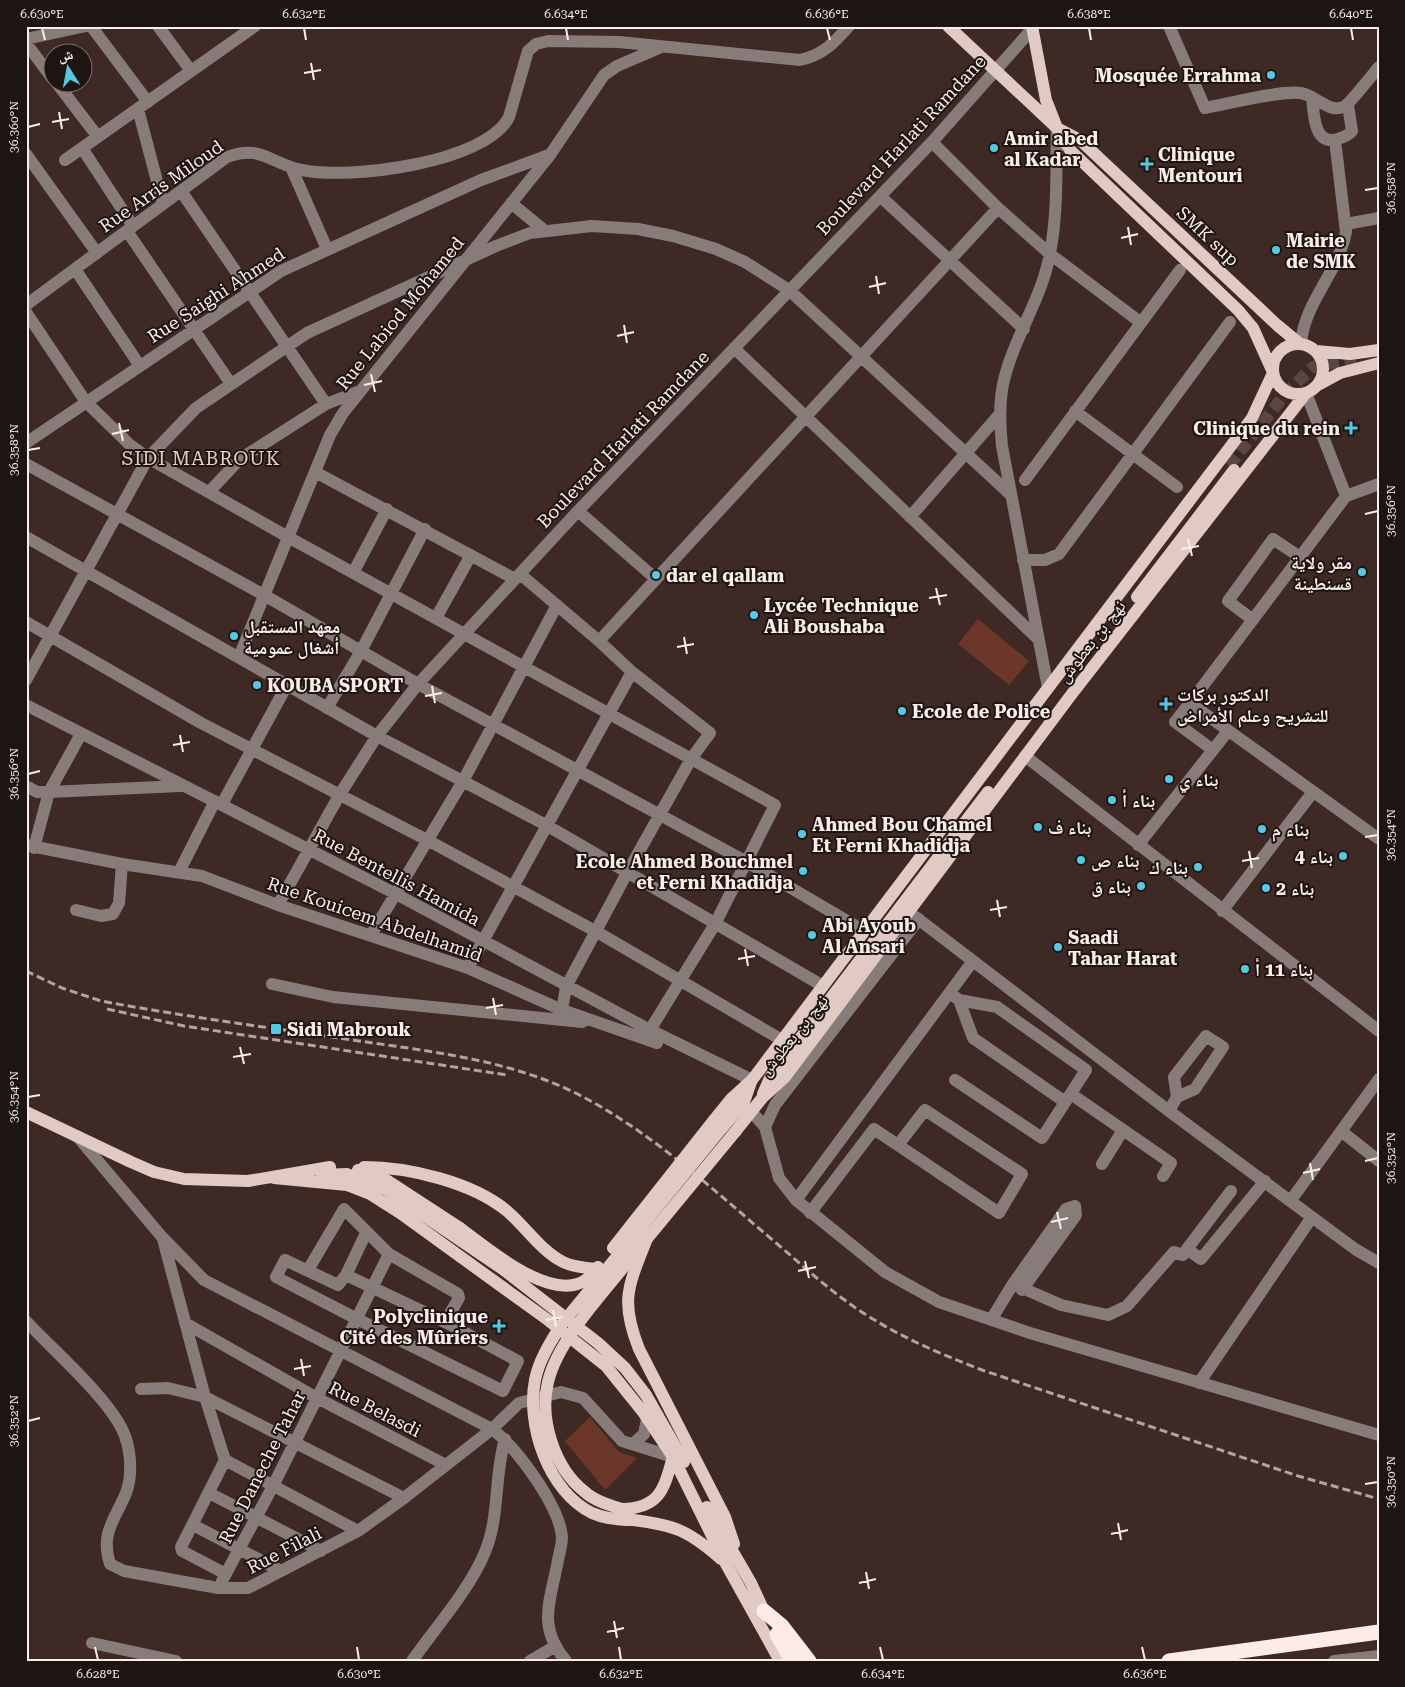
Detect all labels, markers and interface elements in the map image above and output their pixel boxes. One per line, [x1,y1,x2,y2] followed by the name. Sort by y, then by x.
[20,7,64,21] text: 6.630°E
[282,7,326,21] text: 6.632°E
[544,7,588,21] text: 6.634°E
[805,7,849,21] text: 6.636°E
[1067,7,1111,21] text: 6.638°E
[1329,7,1373,21] text: 6.640°E
[42,42,92,92] north arrow
[57,46,75,65] text: ش
[812,51,990,239] street label: Boulevard Harlati Ramdane
[1095,65,1261,86] place label: Mosquée Errahma
[1265,69,1277,81] marker: Mosquée Errahma
[7,101,21,153] text: 36.360°N
[1004,128,1098,170] place label: Amir abed al Kadar
[95,135,227,237] street label: Rue Arris Miloud
[988,142,1000,154] marker: Amir abed al Kadar
[1158,144,1243,186] place label: Clinique Mentouri
[1140,157,1154,171] marker: Clinique Mentouri
[1384,162,1398,214] text: 36.358°N
[1172,202,1244,270] street label: SMK sup
[1286,230,1356,272] place label: Mairie de SMK
[332,232,468,394] street label: Rue Labiod Mohamed
[144,243,289,347] street label: Rue Saighi Ahmed
[1270,244,1282,256] marker: Mairie de SMK
[533,346,713,532] street label: Boulevard Harlati Ramdane
[1193,418,1340,439] place label: Clinique du rein
[1344,421,1358,435] marker: Clinique du rein
[7,424,21,476] text: 36.358°N
[122,447,280,470] district label: SIDI MABROUK
[1384,485,1398,537] text: 36.356°N
[1291,552,1352,594] place label: مقر ولاية قسنطينة
[666,565,785,586] place label: dar el qallam
[1356,566,1368,578] marker: مقر ولاية قسنطينة
[650,569,662,581] marker: dar el qallam
[764,595,919,637] place label: Lycée Technique Ali Boushaba
[1052,596,1131,688] street label: نهج بن بعطوش
[748,609,760,621] marker: Lycée Technique Ali Boushaba
[244,616,340,659] place label: معهد المستقبل أشغال عمومية
[228,630,240,642] marker: معهد المستقبل أشغال عمومية
[267,675,403,696] place label: KOUBA SPORT
[251,679,263,691] marker: KOUBA SPORT
[1177,684,1328,728] place label: الدكتور بركات للتشريح وعلم الأمراض
[1159,697,1173,711] marker: الدكتور بركات للتشريح وعلم الأمراض
[912,701,1051,722] place label: Ecole de Police
[896,705,908,717] marker: Ecole de Police
[7,748,21,800] text: 36.356°N
[1179,769,1219,794] place label: بناء ي
[1163,773,1175,785] marker: بناء ي
[1122,789,1155,811] place label: بناء أ
[1106,794,1118,806] marker: بناء أ
[1384,809,1398,861] text: 36.354°N
[812,814,992,856] place label: Ahmed Bou Chamel Et Ferni Khadidja
[1048,817,1091,838] place label: بناء ف
[1272,819,1309,842] place label: بناء م
[1032,821,1044,833] marker: بناء ف
[1256,823,1268,835] marker: بناء م
[310,824,484,930] street label: Rue Bentellis Hamida
[796,828,808,840] marker: Ahmed Bou Chamel Et Ferni Khadidja
[1295,846,1333,867] place label: بناء 4
[1091,850,1139,872] place label: بناء ص
[1337,850,1349,862] marker: بناء 4
[576,851,793,893] place label: Ecole Ahmed Bouchmel et Ferni Khadidja
[1075,854,1087,866] marker: بناء ص
[1149,857,1188,878] place label: بناء ك
[1192,861,1204,873] marker: بناء ك
[797,865,809,877] marker: Ecole Ahmed Bouchmel et Ferni Khadidja
[265,872,486,966] street label: Rue Kouicem Abdelhamid
[1091,876,1131,898] place label: بناء ق
[1276,878,1314,899] place label: بناء 2
[1135,880,1147,892] marker: بناء ق
[1260,882,1272,894] marker: بناء 2
[822,915,916,957] place label: Abi Ayoub Al Ansari
[1068,927,1177,969] place label: Saadi Tahar Harat
[806,929,818,941] marker: Abi Ayoub Al Ansari
[1052,941,1064,953] marker: Saadi Tahar Harat
[1255,958,1313,980] place label: بناء 11 أ
[1239,963,1251,975] marker: بناء 11 أ
[754,990,834,1081] street label: نهج بن بعطوش
[287,1019,411,1040] place label: Sidi Mabrouk
[269,1022,283,1036] marker: Sidi Mabrouk
[7,1071,21,1123] text: 36.354°N
[1384,1132,1398,1184] text: 36.352°N
[339,1306,488,1348] place label: Polyclinique Cité des Mûriers
[492,1319,506,1333] marker: Polyclinique Cité des Mûriers
[325,1377,425,1441] street label: Rue Belasdi
[214,1387,310,1547] street label: Rue Daneche Tahar
[7,1395,21,1447] text: 36.352°N
[1384,1456,1398,1508] text: 36.350°N
[243,1522,325,1578] street label: Rue Filali
[76,1667,120,1681] text: 6.628°E
[337,1667,381,1681] text: 6.630°E
[599,1667,643,1681] text: 6.632°E
[861,1667,905,1681] text: 6.634°E
[1123,1667,1167,1681] text: 6.636°E

